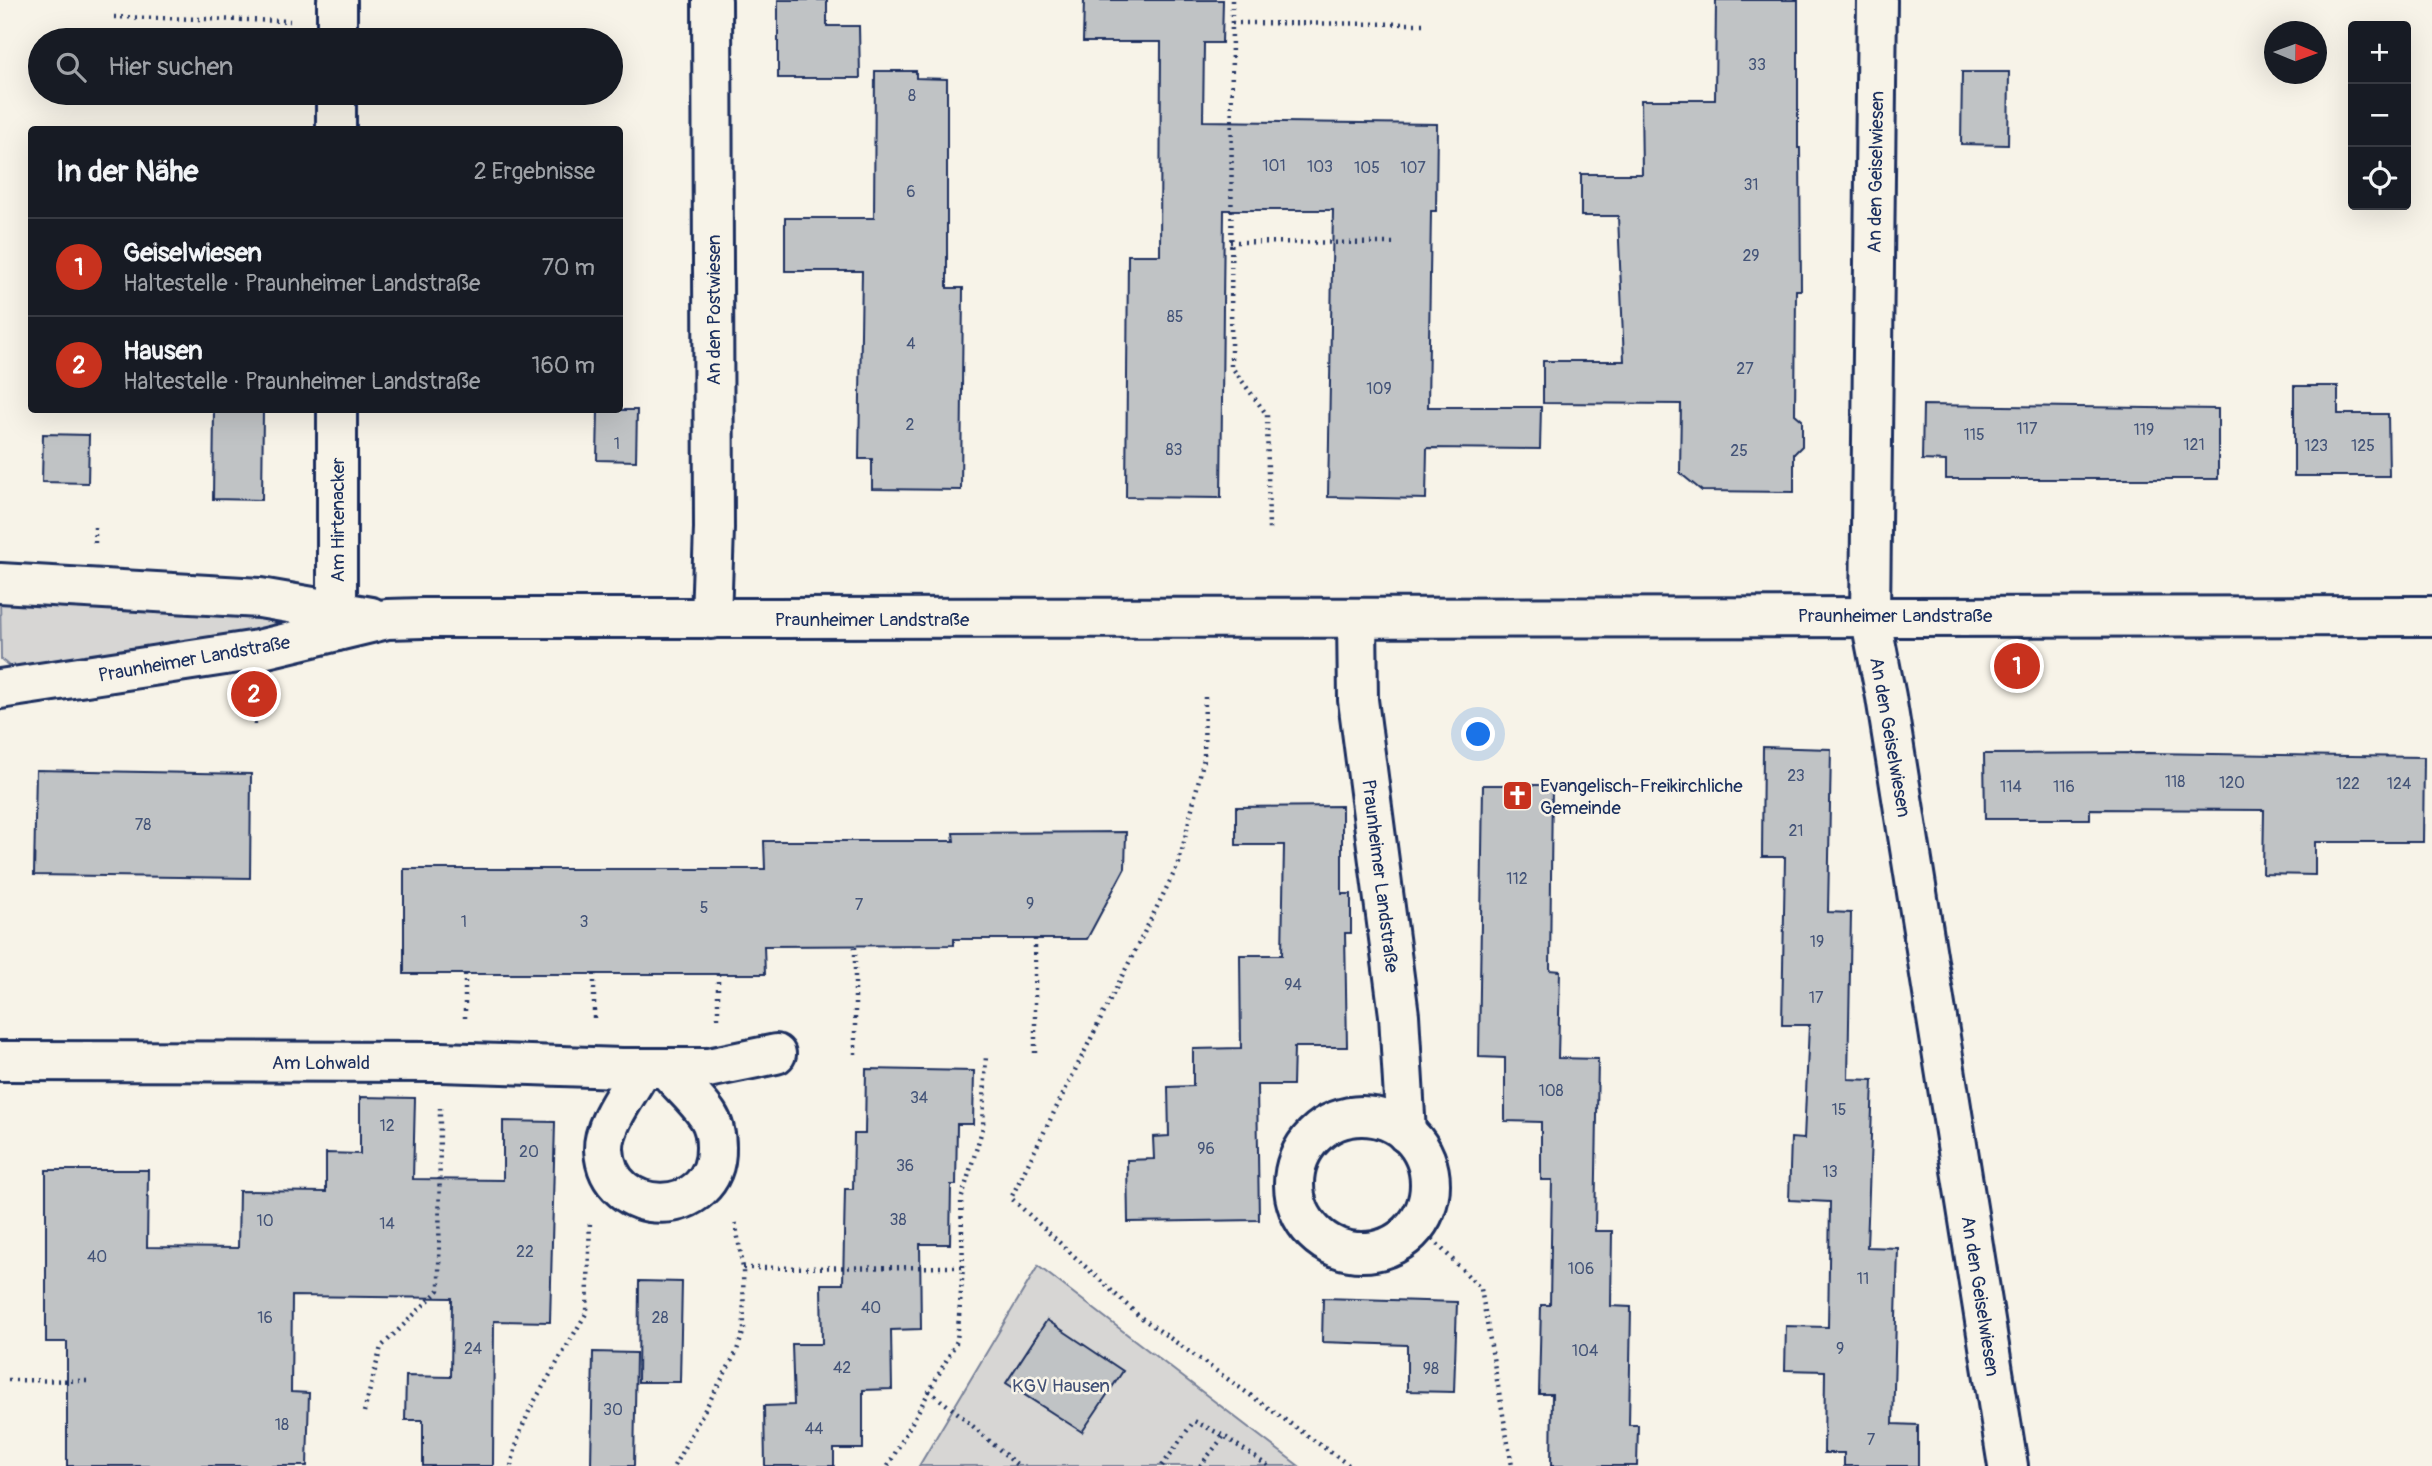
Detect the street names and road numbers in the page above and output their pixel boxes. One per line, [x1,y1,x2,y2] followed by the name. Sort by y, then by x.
[1863,91,1889,253] street label: An den Geiselwiesen
[702,234,726,386] street label: An den Postwiesen
[326,457,350,583] street label: Am Hirtenacker
[1798,604,1993,628] street label: Praunheimer Landstraße
[775,608,970,632] street label: Praunheimer Landstraße
[96,630,293,688] street label: Praunheimer Landstraße
[1864,655,1916,819] street label: An den Geiselwiesen
[1356,778,1404,975] street label: Praunheimer Landstraße
[272,1051,370,1075] street label: Am Lohwald
[1955,1214,2005,1378] street label: An den Geiselwiesen

